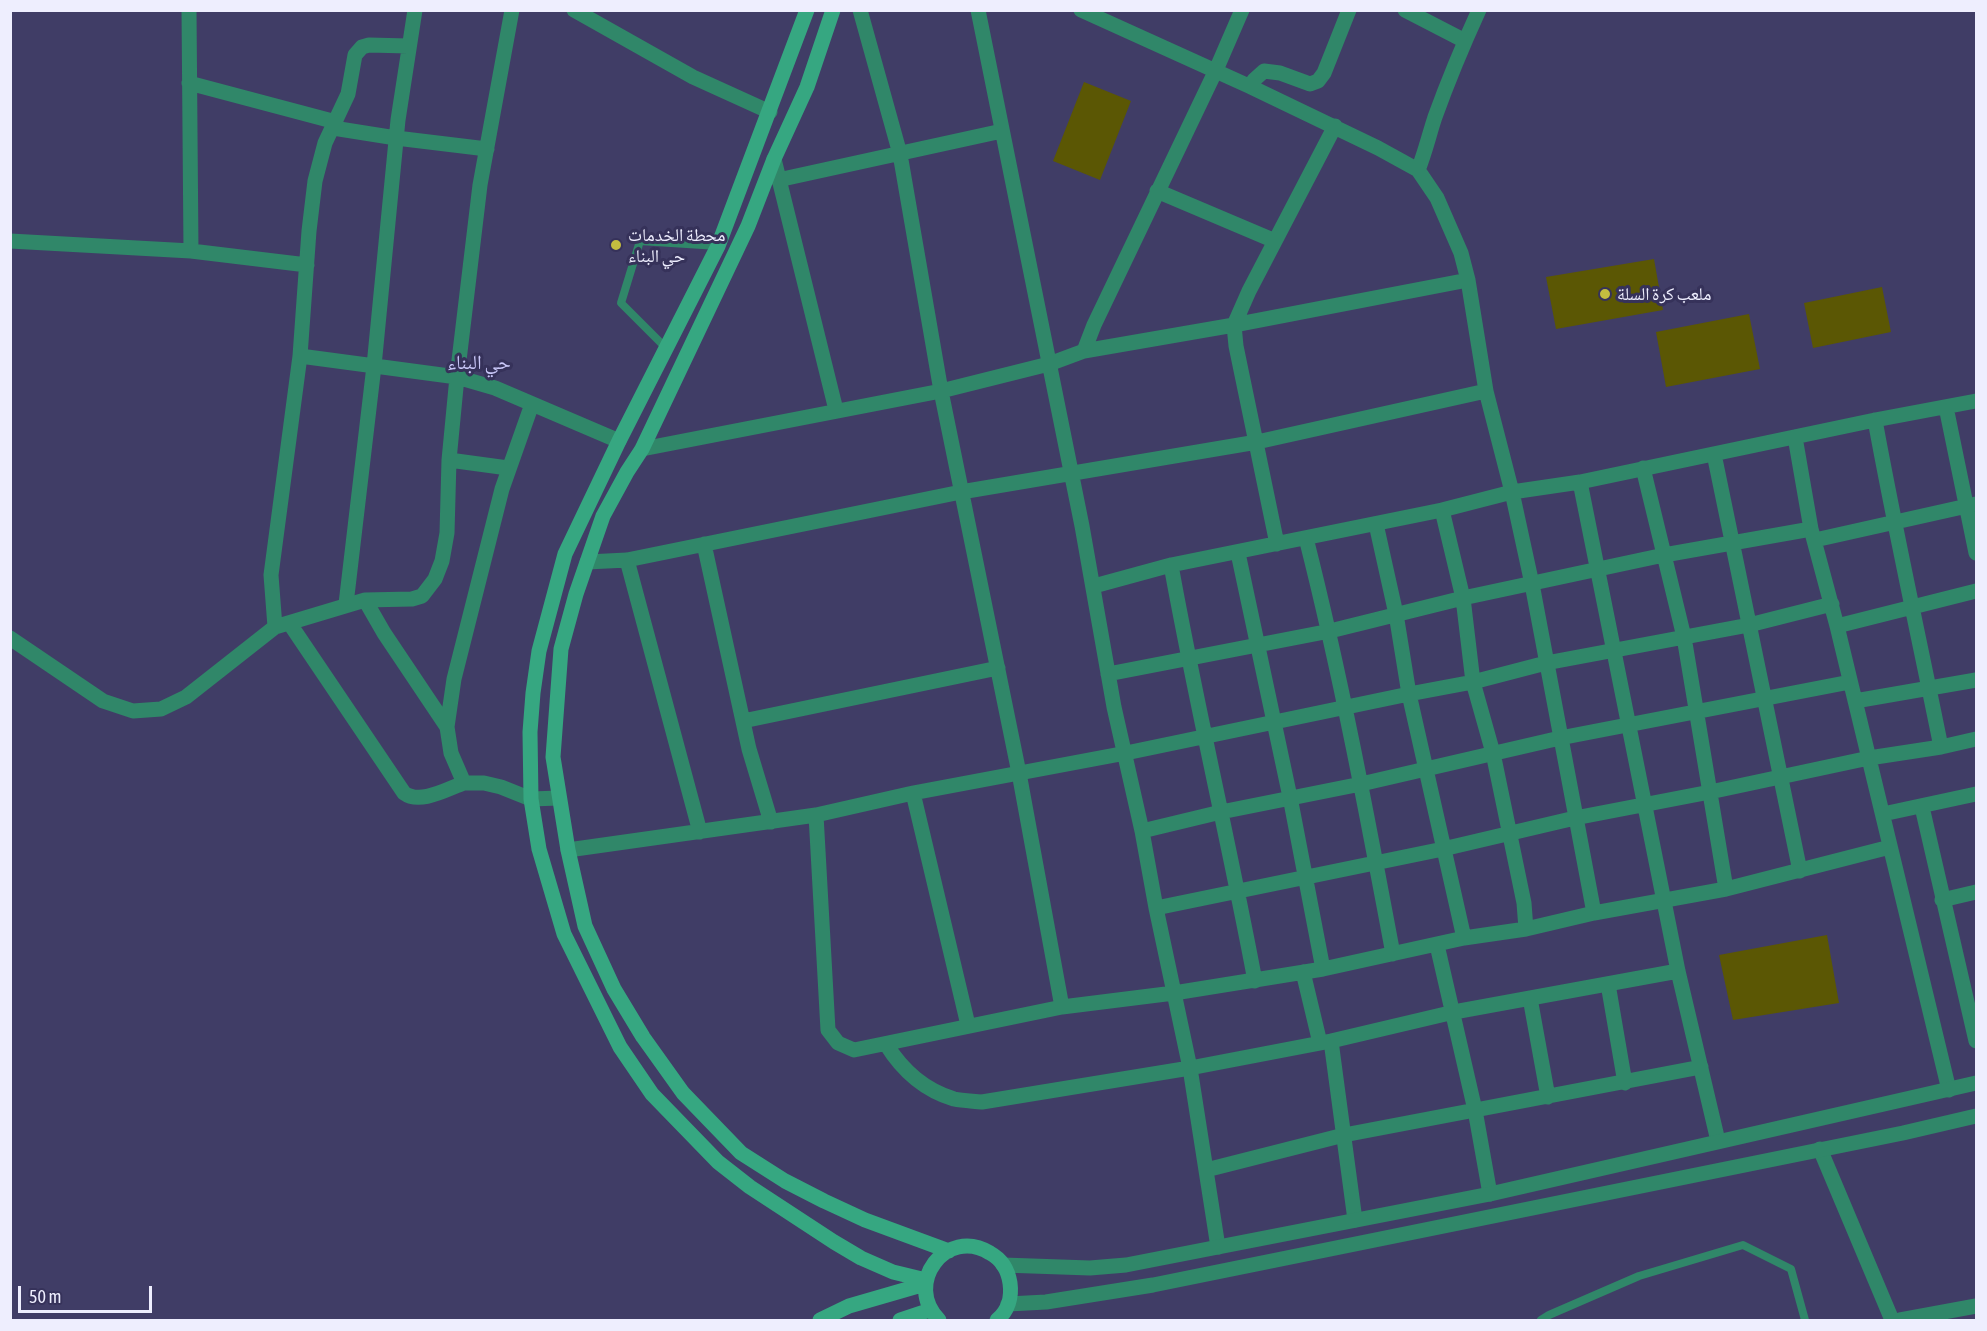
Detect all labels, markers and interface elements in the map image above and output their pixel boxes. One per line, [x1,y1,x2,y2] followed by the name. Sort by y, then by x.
[628,224,725,266] place label: محطة الخدمات حي البناء
[609,238,623,252] marker: محطة الخدمات حي البناء
[1617,283,1711,305] place label: ملعب كرة السلة
[1598,287,1612,301] marker: ملعب كرة السلة
[447,351,511,375] district label: حي البناء
[21,1274,154,1312] scale bar
[29,1286,61,1307] text: 50 m

